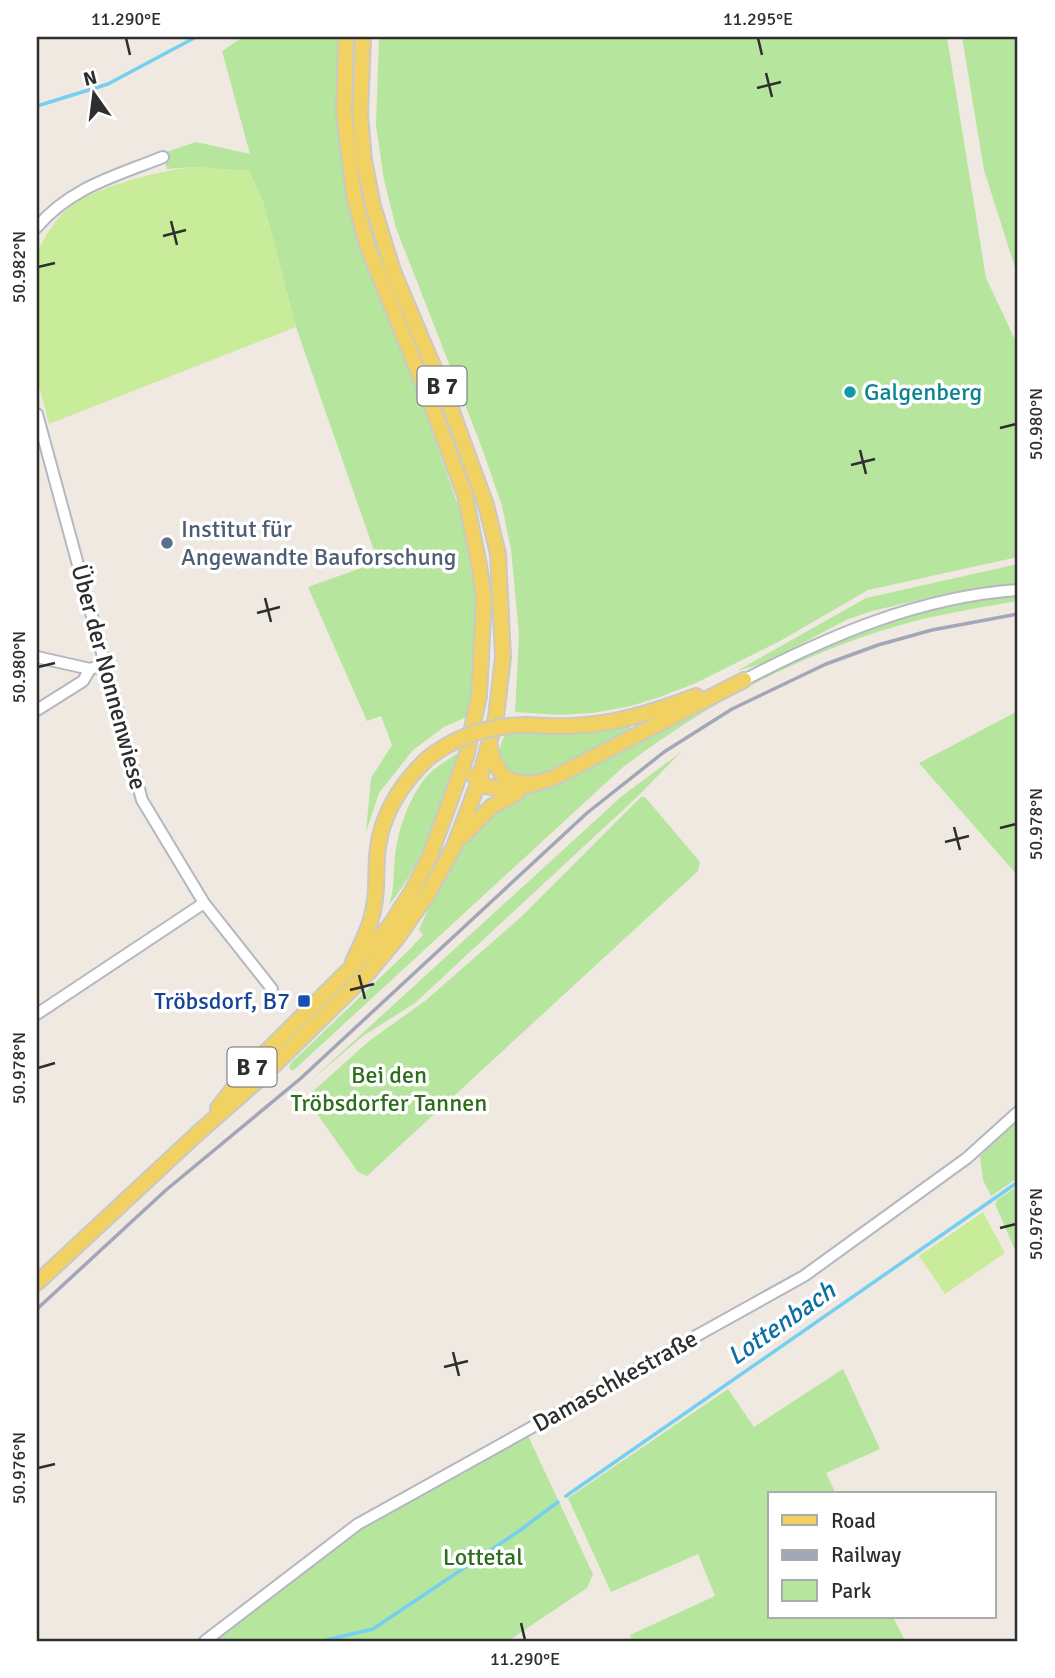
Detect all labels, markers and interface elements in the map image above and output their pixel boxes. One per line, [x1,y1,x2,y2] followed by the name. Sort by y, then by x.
[91,8,161,30] text: 11.290°E
[723,8,793,30] text: 11.295°E
[60,60,130,130] north arrow
[81,65,99,92] text: N
[8,231,30,303] text: 50.982°N
[418,366,466,406] road number: B 7
[864,377,982,407] place label: Galgenberg
[842,384,858,400] marker: Galgenberg
[1025,388,1047,460] text: 50.980°N
[181,514,456,572] place label: Institut für Angewandte Bauforschung
[159,535,175,551] marker: Institut für Angewandte Bauforschung
[64,561,154,793] street label: Über der Nonnenwiese
[8,631,30,703] text: 50.980°N
[1025,788,1047,860] text: 50.978°N
[154,986,290,1016] place label: Tröbsdorf, B7
[296,993,312,1009] marker: Tröbsdorf, B7
[8,1032,30,1104] text: 50.978°N
[228,1048,276,1086] road number: B 7
[291,1060,487,1118] park label: Bei den Tröbsdorfer Tannen
[1025,1188,1047,1260] text: 50.976°N
[721,1275,842,1373] water label: Lottenbach
[527,1323,703,1439] street label: Damaschkestraße
[8,1432,30,1504] text: 50.976°N
[768,1492,996,1618] legend
[831,1508,876,1534] text: Road
[443,1542,523,1572] park label: Lottetal
[831,1542,901,1568] text: Railway
[831,1578,872,1604] text: Park
[490,1648,560,1670] text: 11.290°E

